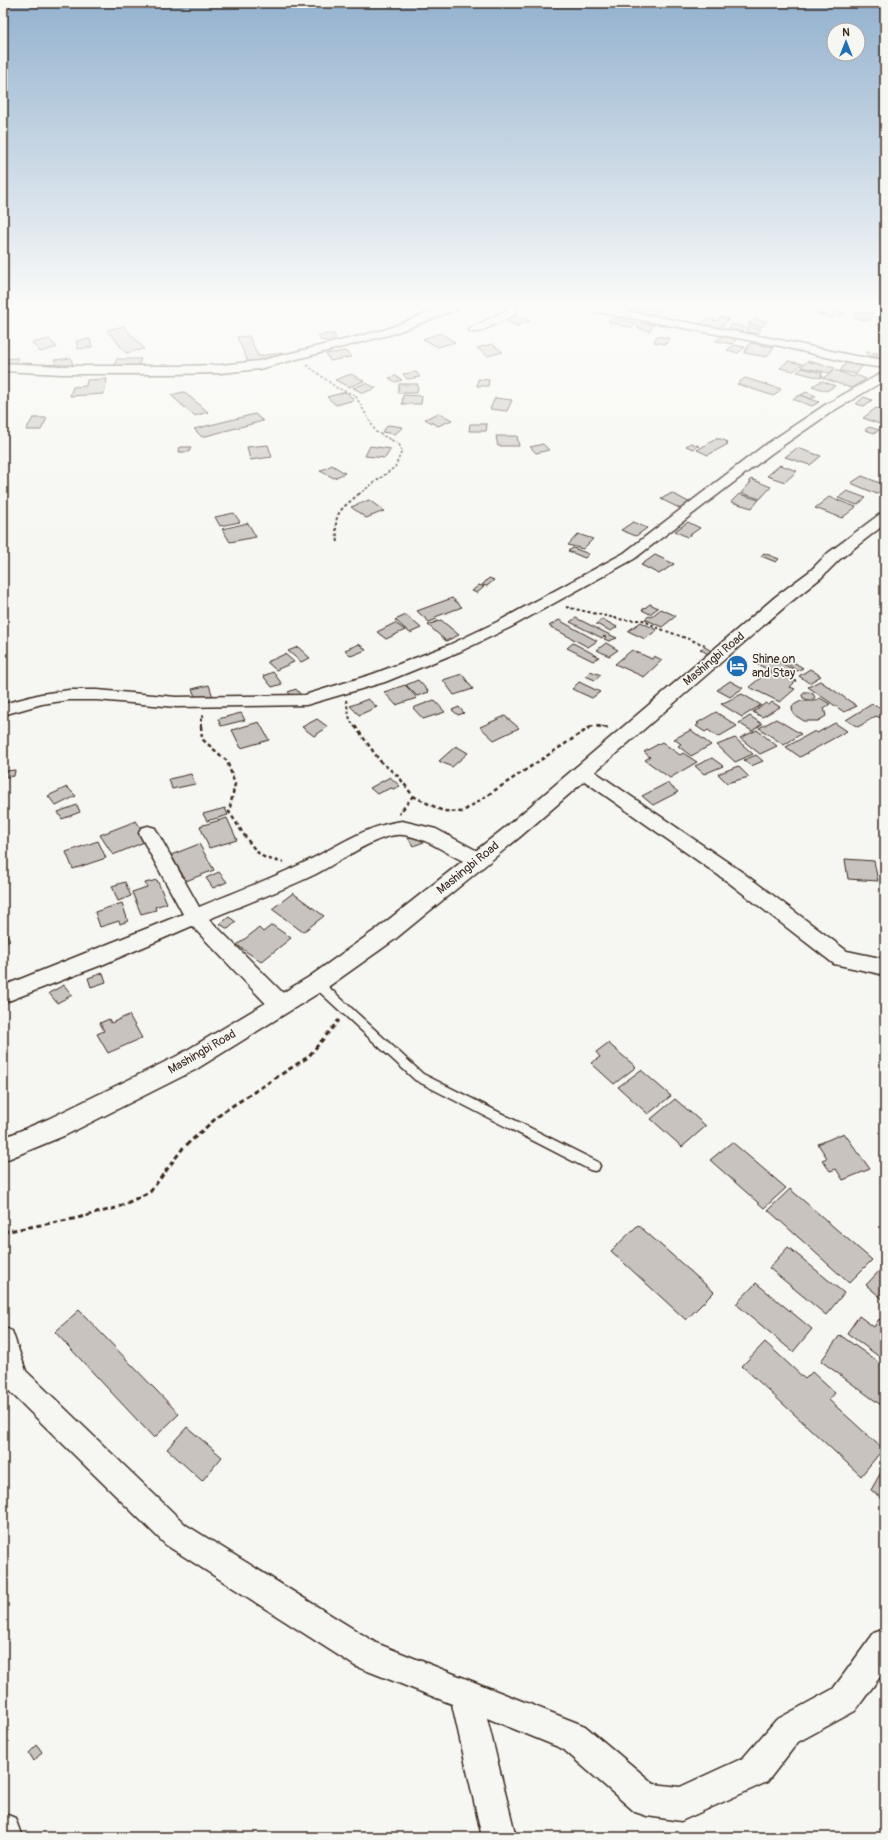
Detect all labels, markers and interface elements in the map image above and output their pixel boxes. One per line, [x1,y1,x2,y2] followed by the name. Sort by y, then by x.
[826,22,866,62] north arrow
[842,26,850,39] text: N
[680,629,748,689] street label: Mashingbi Road
[752,652,795,681] place label: Shine on and Stay
[724,653,750,679] hotel icon: Shine on and Stay
[434,838,502,898] street label: Mashingbi Road
[165,1027,239,1077] street label: Mashingbi Road

